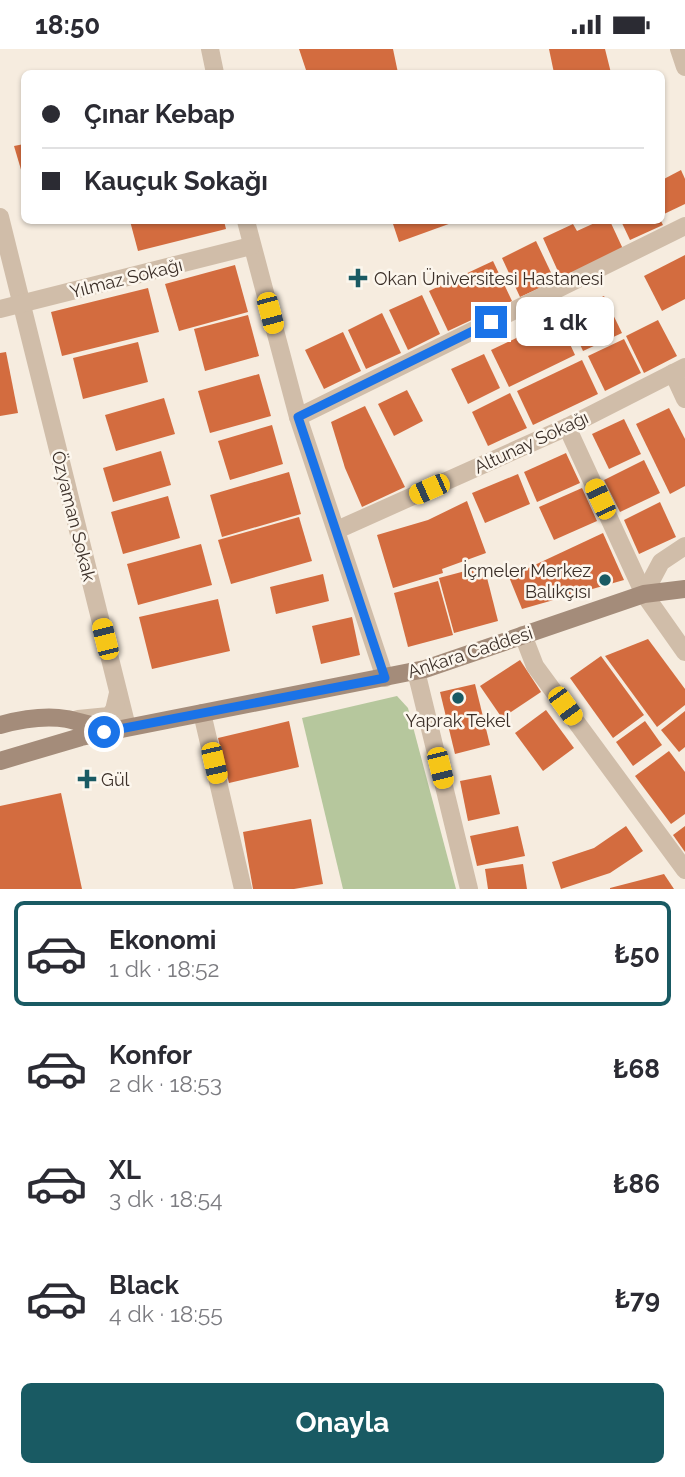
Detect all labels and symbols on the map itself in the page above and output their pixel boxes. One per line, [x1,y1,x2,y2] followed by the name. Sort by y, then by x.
[68,254,184,302] street label: Yılmaz Sokağı
[348,268,368,288] marker: Okan Üniversitesi Hastanesi
[374,268,603,289] place label: Okan Üniversitesi Hastanesi
[255,290,286,336] car
[516,297,614,347] callout: 1 dk
[475,306,507,338] route end
[471,406,591,478] street label: Altunay Sokağı
[48,449,100,584] street label: Özyaman Sokak
[406,471,453,507] car
[582,476,619,522] car
[463,560,591,602] place label: İçmeler Merkez Balıkçısı
[597,572,613,588] marker: İçmeler Merkez Balıkçısı
[90,616,121,662] car
[405,622,535,682] street label: Ankara Caddesi
[545,683,586,729] car
[450,690,466,706] marker: Yaprak Tekel
[406,710,510,731] place label: Yaprak Tekel
[88,716,120,748] route start
[200,740,229,786] car
[425,745,456,791] car
[101,769,130,790] place label: Gül
[79,771,95,787] marker: Gül

